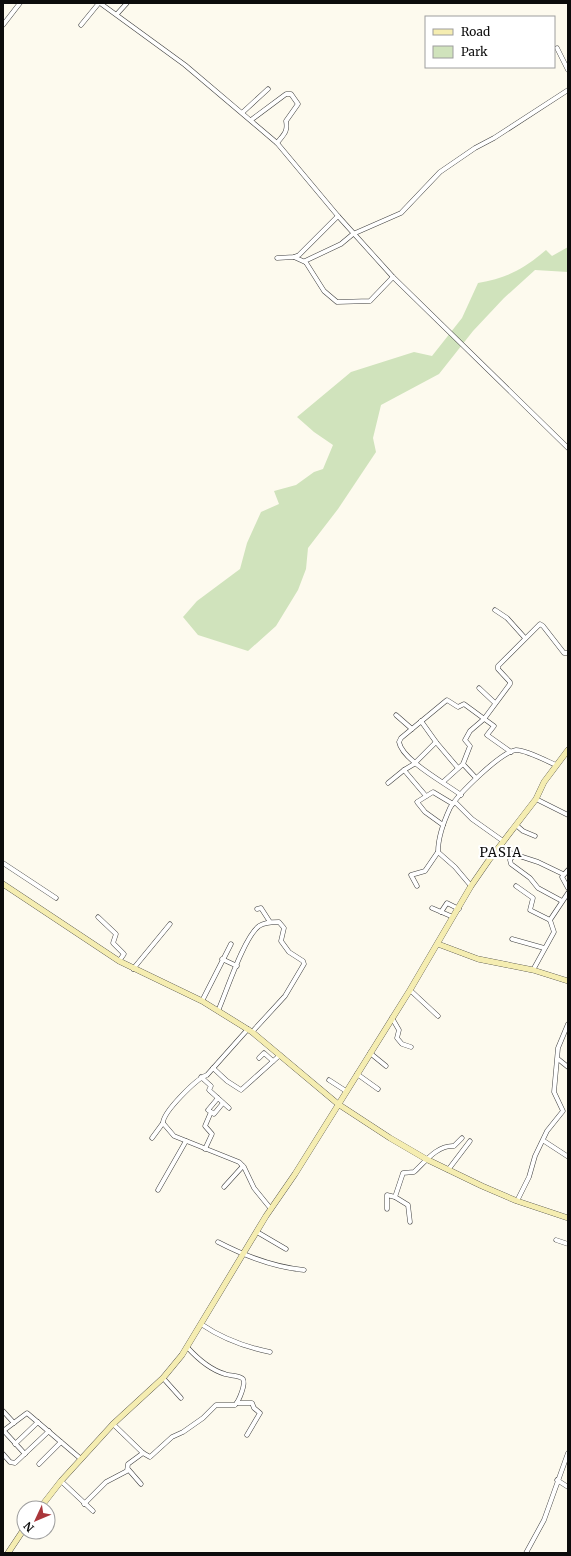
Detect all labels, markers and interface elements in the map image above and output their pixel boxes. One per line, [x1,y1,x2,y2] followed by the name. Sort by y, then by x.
[425,16,555,68] legend
[461,24,490,39] text: Road
[461,44,488,59] text: Park
[479,844,523,861] district label: PASIA
[16,1500,56,1540] north arrow
[21,1519,37,1535] text: N

